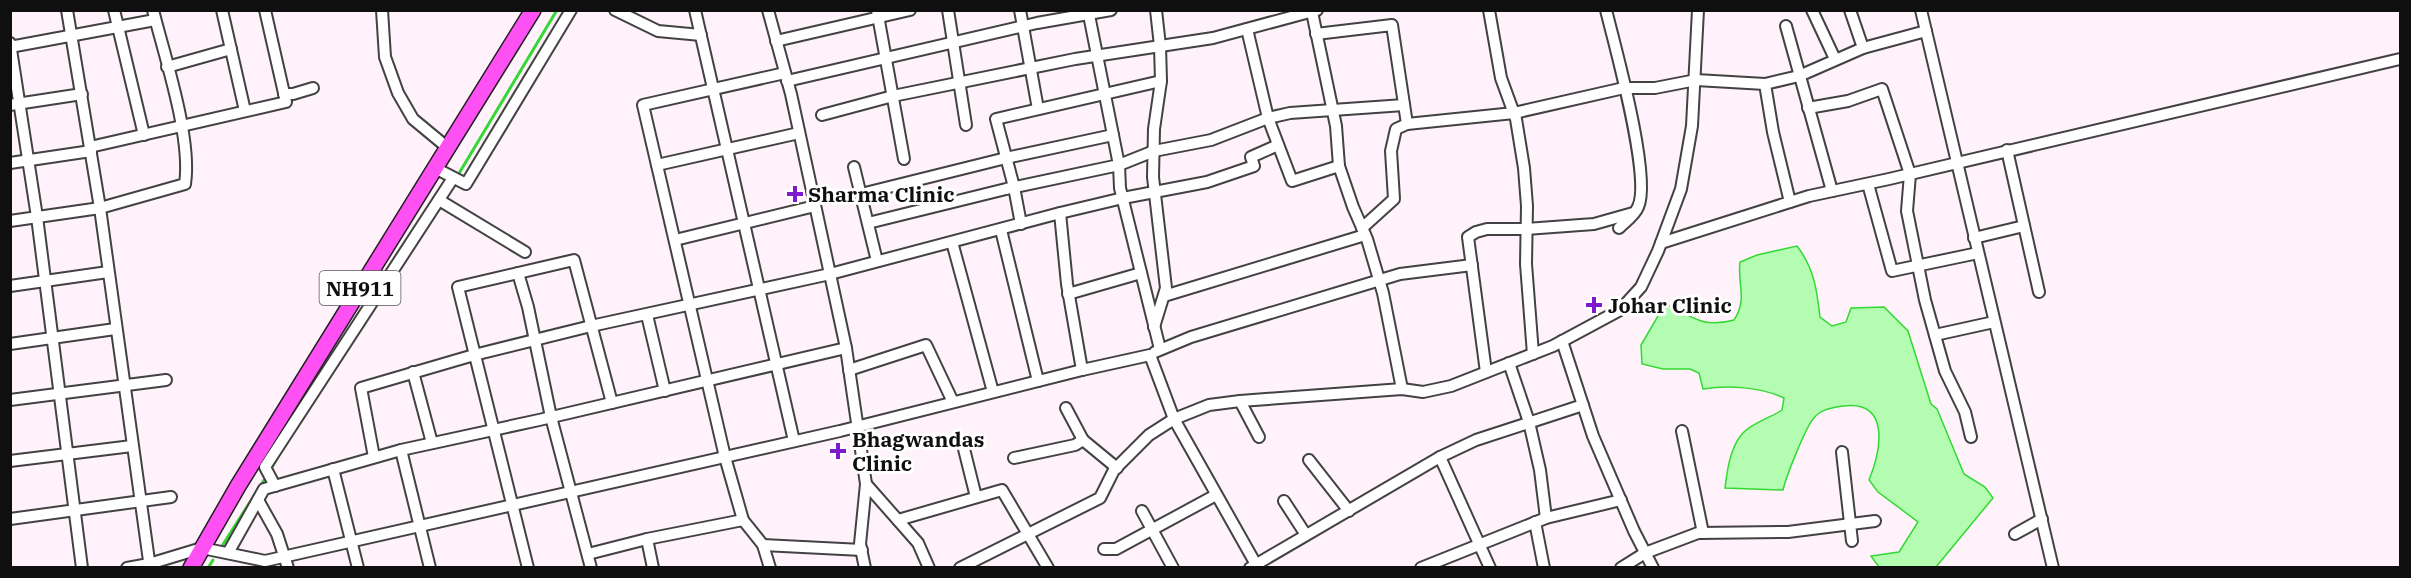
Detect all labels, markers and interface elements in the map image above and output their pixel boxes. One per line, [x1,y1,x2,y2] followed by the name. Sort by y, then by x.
[808,180,955,208] place label: Sharma Clinic
[786,185,804,203] marker: Sharma Clinic
[320,271,400,305] road number: NH911
[1608,291,1732,319] place label: Johar Clinic
[1585,296,1603,314] marker: Johar Clinic
[852,425,984,477] place label: Bhagwandas Clinic
[829,442,847,460] marker: Bhagwandas Clinic

